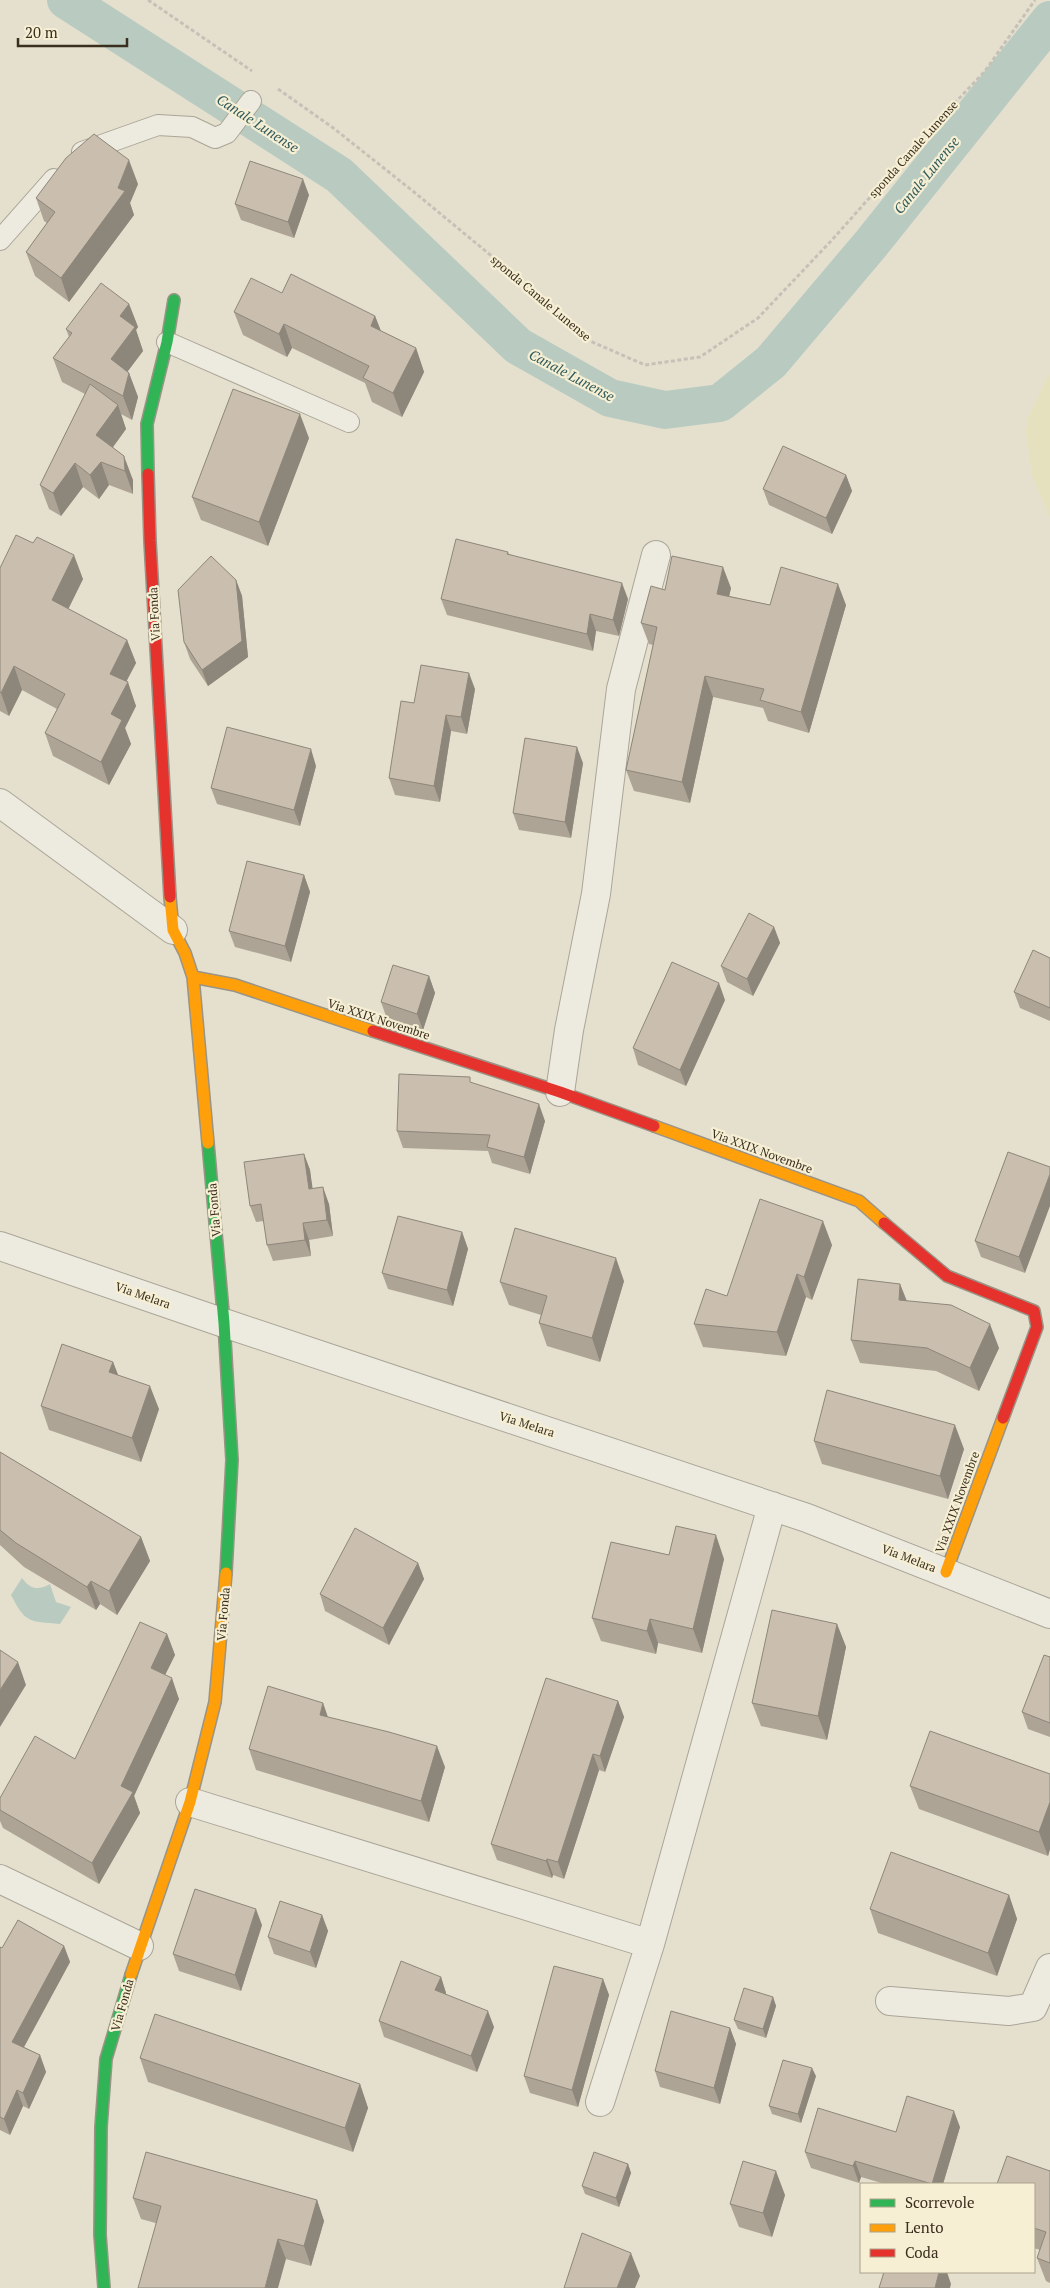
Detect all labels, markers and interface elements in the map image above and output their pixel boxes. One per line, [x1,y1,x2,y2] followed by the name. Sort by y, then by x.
[18,15,126,47] scale bar
[25,22,58,42] text: 20 m
[213,89,303,157] water label: Canale Lunense
[866,97,960,201] street label: sponda Canale Lunense
[890,133,962,217] water label: Canale Lunense
[488,252,594,344] street label: sponda Canale Lunense
[526,345,619,406] water label: Canale Lunense
[145,587,163,641] street label: Via Fonda
[326,995,432,1043] street label: Via XXIX Novembre
[709,1126,815,1176] street label: Via XXIX Novembre
[204,1183,224,1237] street label: Via Fonda
[113,1279,173,1311] street label: Via Melara
[497,1408,557,1440] street label: Via Melara
[932,1449,982,1555] street label: Via XXIX Novembre
[879,1541,939,1575] street label: Via Melara
[213,1587,233,1641] street label: Via Fonda
[107,1977,137,2033] street label: Via Fonda
[860,2183,1035,2273] legend
[905,2192,975,2212] text: Scorrevole
[905,2217,944,2237] text: Lento
[905,2242,939,2262] text: Coda

